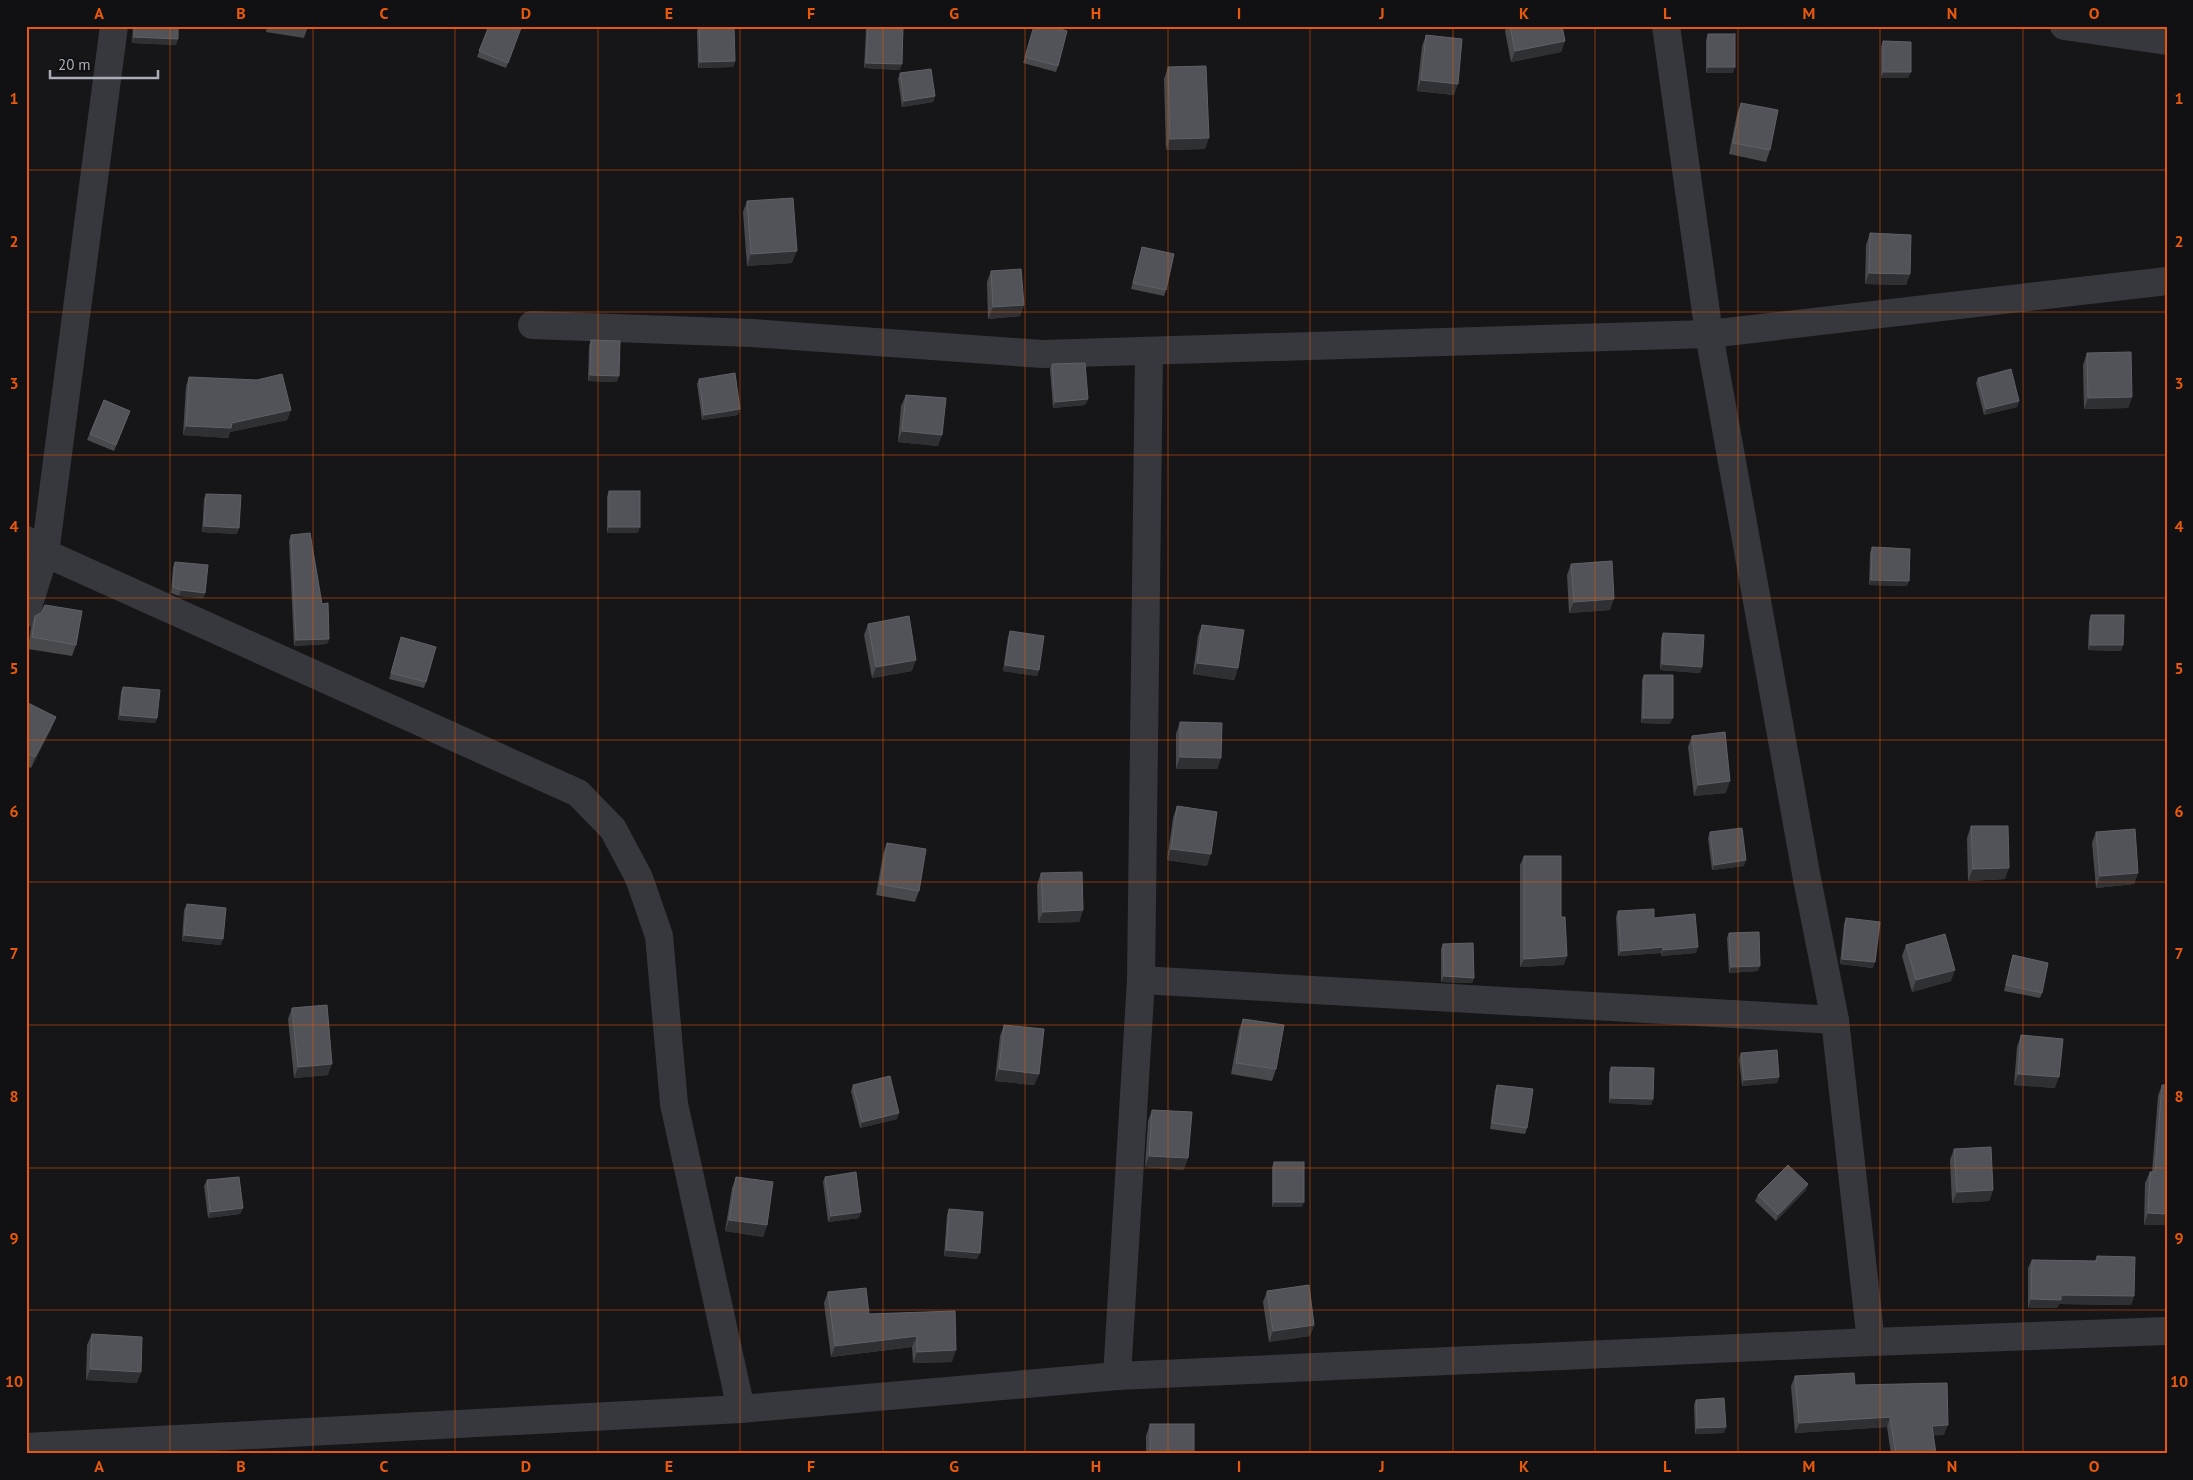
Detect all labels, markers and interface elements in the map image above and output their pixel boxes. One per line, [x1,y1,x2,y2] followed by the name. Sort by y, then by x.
[94,3,104,23] text: A
[236,3,246,23] text: B
[380,3,389,23] text: C
[521,3,531,23] text: D
[665,3,673,23] text: E
[807,3,815,23] text: F
[949,3,959,23] text: G
[1091,3,1101,23] text: H
[1237,3,1241,23] text: I
[1378,3,1385,23] text: J
[1519,3,1529,23] text: K
[1663,3,1672,23] text: L
[1803,3,1815,23] text: M
[1947,3,1957,23] text: N
[2089,3,2100,23] text: O
[50,48,158,80] scale bar
[58,55,91,74] text: 20 m
[9,88,19,108] text: 1
[2174,88,2184,108] text: 1
[9,231,19,251] text: 2
[2174,231,2184,251] text: 2
[9,373,19,393] text: 3
[2174,373,2184,393] text: 3
[9,516,19,536] text: 4
[2174,516,2184,536] text: 4
[9,658,19,678] text: 5
[2174,658,2184,678] text: 5
[9,801,19,821] text: 6
[2174,801,2184,821] text: 6
[9,943,19,963] text: 7
[2174,943,2184,963] text: 7
[9,1086,19,1106] text: 8
[2174,1086,2184,1106] text: 8
[9,1228,19,1248] text: 9
[2174,1228,2184,1248] text: 9
[5,1371,23,1391] text: 10
[2170,1371,2188,1391] text: 10
[94,1456,104,1476] text: A
[236,1456,246,1476] text: B
[380,1456,389,1476] text: C
[521,1456,531,1476] text: D
[665,1456,673,1476] text: E
[807,1456,815,1476] text: F
[949,1456,959,1476] text: G
[1091,1456,1101,1476] text: H
[1237,1456,1241,1476] text: I
[1378,1456,1385,1476] text: J
[1519,1456,1529,1476] text: K
[1663,1456,1672,1476] text: L
[1803,1456,1815,1476] text: M
[1947,1456,1957,1476] text: N
[2089,1456,2100,1476] text: O

